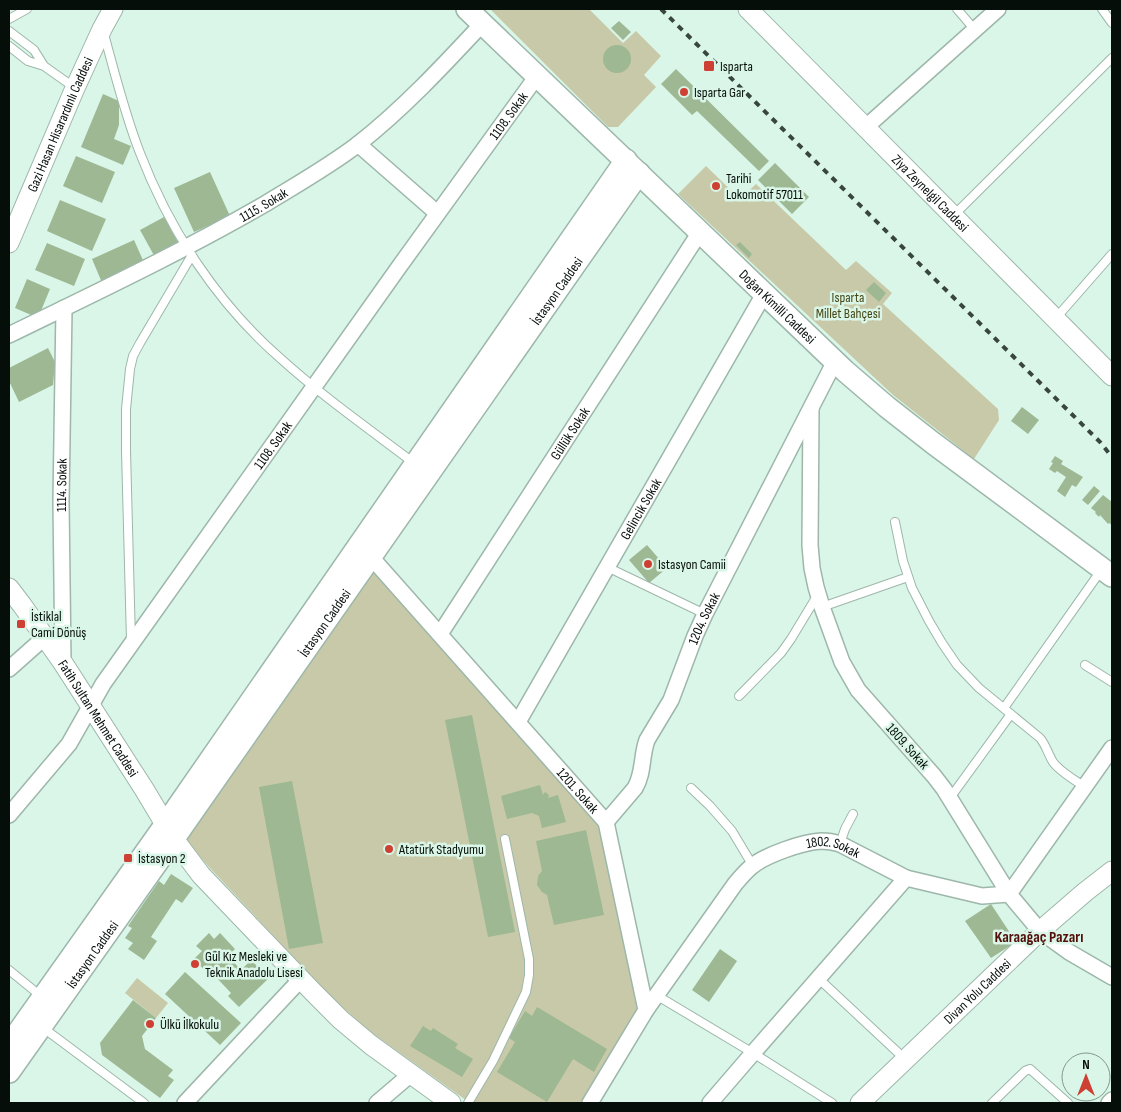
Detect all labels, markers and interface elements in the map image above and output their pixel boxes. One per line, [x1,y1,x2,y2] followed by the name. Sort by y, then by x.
[24,55,97,195] street label: Gazi Hasan Hisarardınlı Caddesi
[720,58,753,75] place label: Isparta
[702,59,716,73] marker: Isparta
[694,84,745,101] place label: Isparta Gar
[678,86,690,98] marker: Isparta Gar
[486,88,532,143] street label: 1108. Sokak
[888,151,972,235] street label: Ziya Zeynelgil Caddesi
[726,170,803,203] place label: Tarihi Lokomotif 57011
[710,180,722,192] marker: Tarihi Lokomotif 57011
[237,184,291,226] street label: 1115. Sokak
[528,254,587,328] street label: İstasyon Caddesi
[735,266,819,347] street label: Doğan Kimilli Caddesi
[816,289,880,322] park label: Isparta Millet Bahçesi
[547,403,594,463] street label: Güllük Sokak
[250,417,296,473] street label: 1108. Sokak
[53,458,71,512] street label: 1114. Sokak
[617,475,666,543] street label: Gelincik Sokak
[658,556,726,573] place label: Istasyon Camii
[642,558,654,570] marker: Istasyon Camii
[296,586,355,660] street label: İstasyon Caddesi
[685,589,724,647] street label: 1204. Sokak
[31,608,86,641] place label: İstiklal Cami Dönüş
[15,618,27,630] marker: İstiklal Cami Dönüş
[54,657,142,780] street label: Fatih Sultan Mehmet Caddesi
[883,720,933,773] street label: 1809. Sokak
[553,764,603,818] street label: 1201. Sokak
[805,833,863,862] street label: 1802. Sokak
[398,841,484,858] place label: Atatürk Stadyumu
[383,843,395,855] marker: Atatürk Stadyumu
[138,850,186,867] place label: İstasyon 2
[122,852,134,864] marker: İstasyon 2
[63,918,122,992] street label: İstasyon Caddesi
[995,928,1083,947] district label: Karaağaç Pazarı
[205,948,303,981] place label: Gül Kız Mesleki ve Teknik Anadolu Lisesi
[940,955,1015,1028] street label: Divan Yolu Caddesi
[189,958,201,970] marker: Gül Kız Mesleki ve Teknik Anadolu Lisesi
[160,1016,219,1033] place label: Ülkü İlkokulu
[144,1018,156,1030] marker: Ülkü İlkokulu
[1061,1052,1111,1102] north arrow
[1082,1056,1090,1073] text: N

